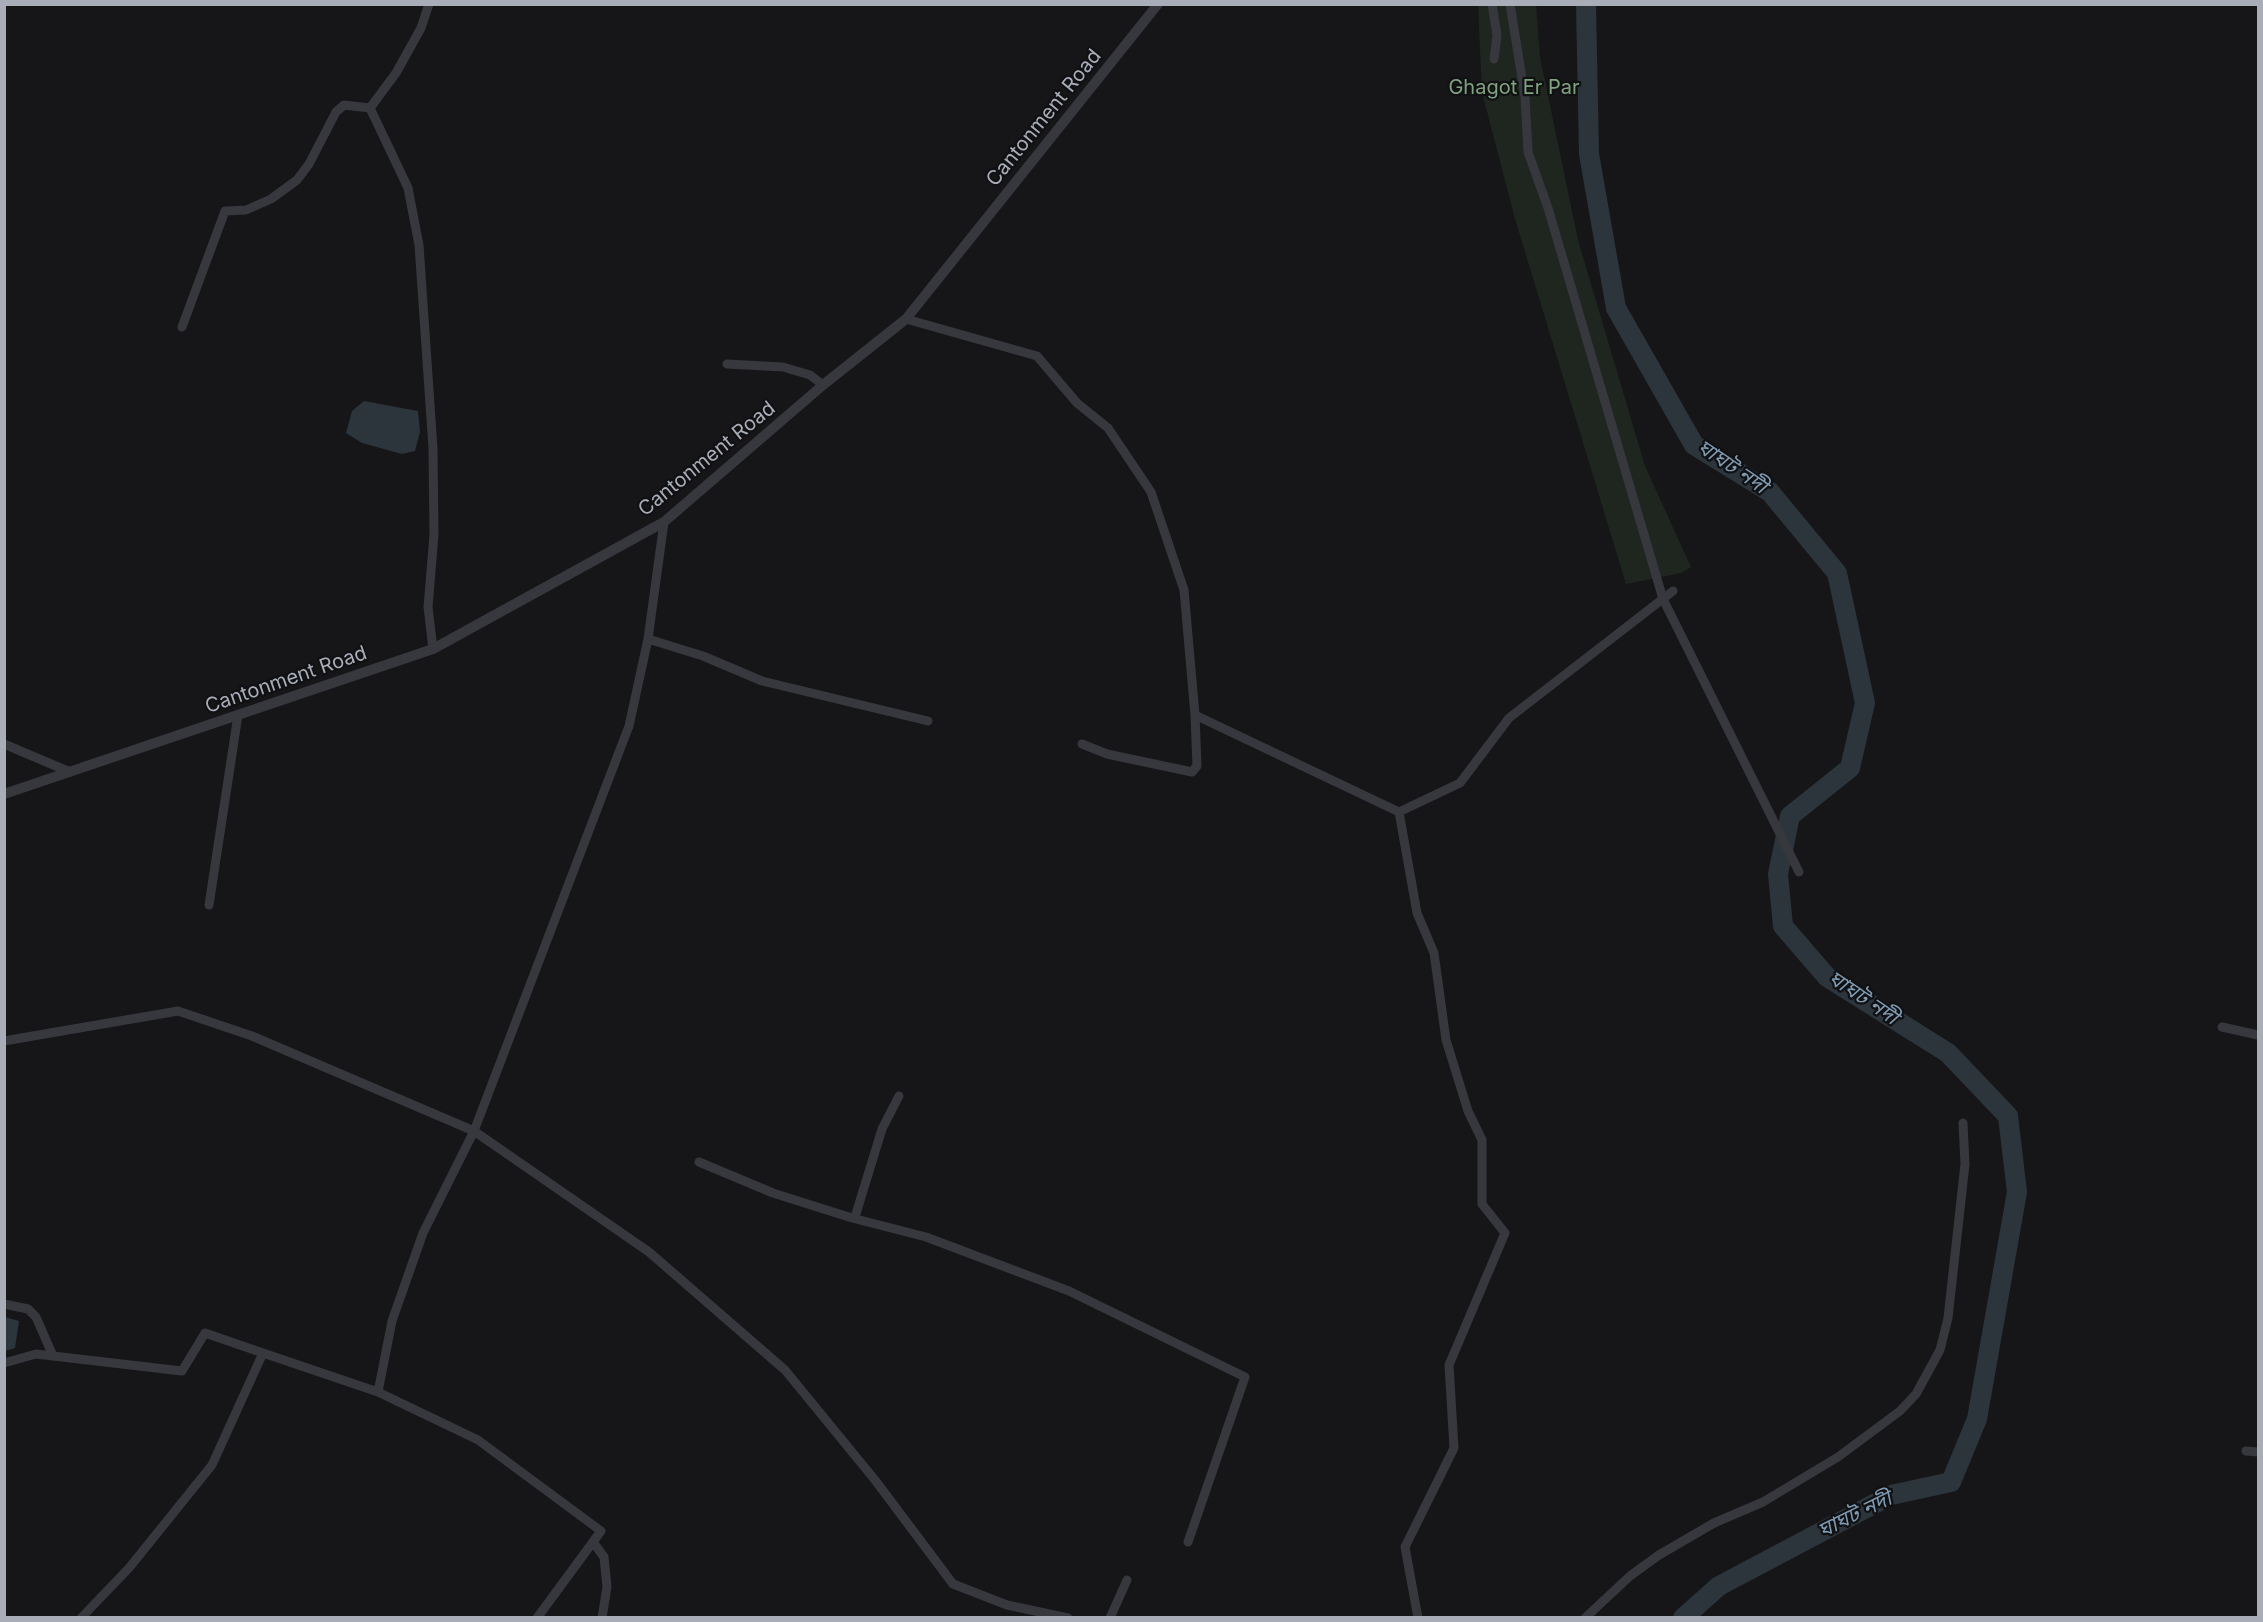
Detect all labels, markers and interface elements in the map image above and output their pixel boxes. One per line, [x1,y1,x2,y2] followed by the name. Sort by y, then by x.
[981,45,1107,191] street label: Cantonment Road
[1448,76,1580,100] park label: Ghagot Er Par
[634,396,780,522] street label: Cantonment Road
[1692,434,1772,500] water label: ঘাঘট নদী
[202,641,370,719] street label: Cantonment Road
[1823,965,1903,1031] water label: ঘাঘট নদী
[1814,1486,1896,1544] water label: ঘাঘট নদী

